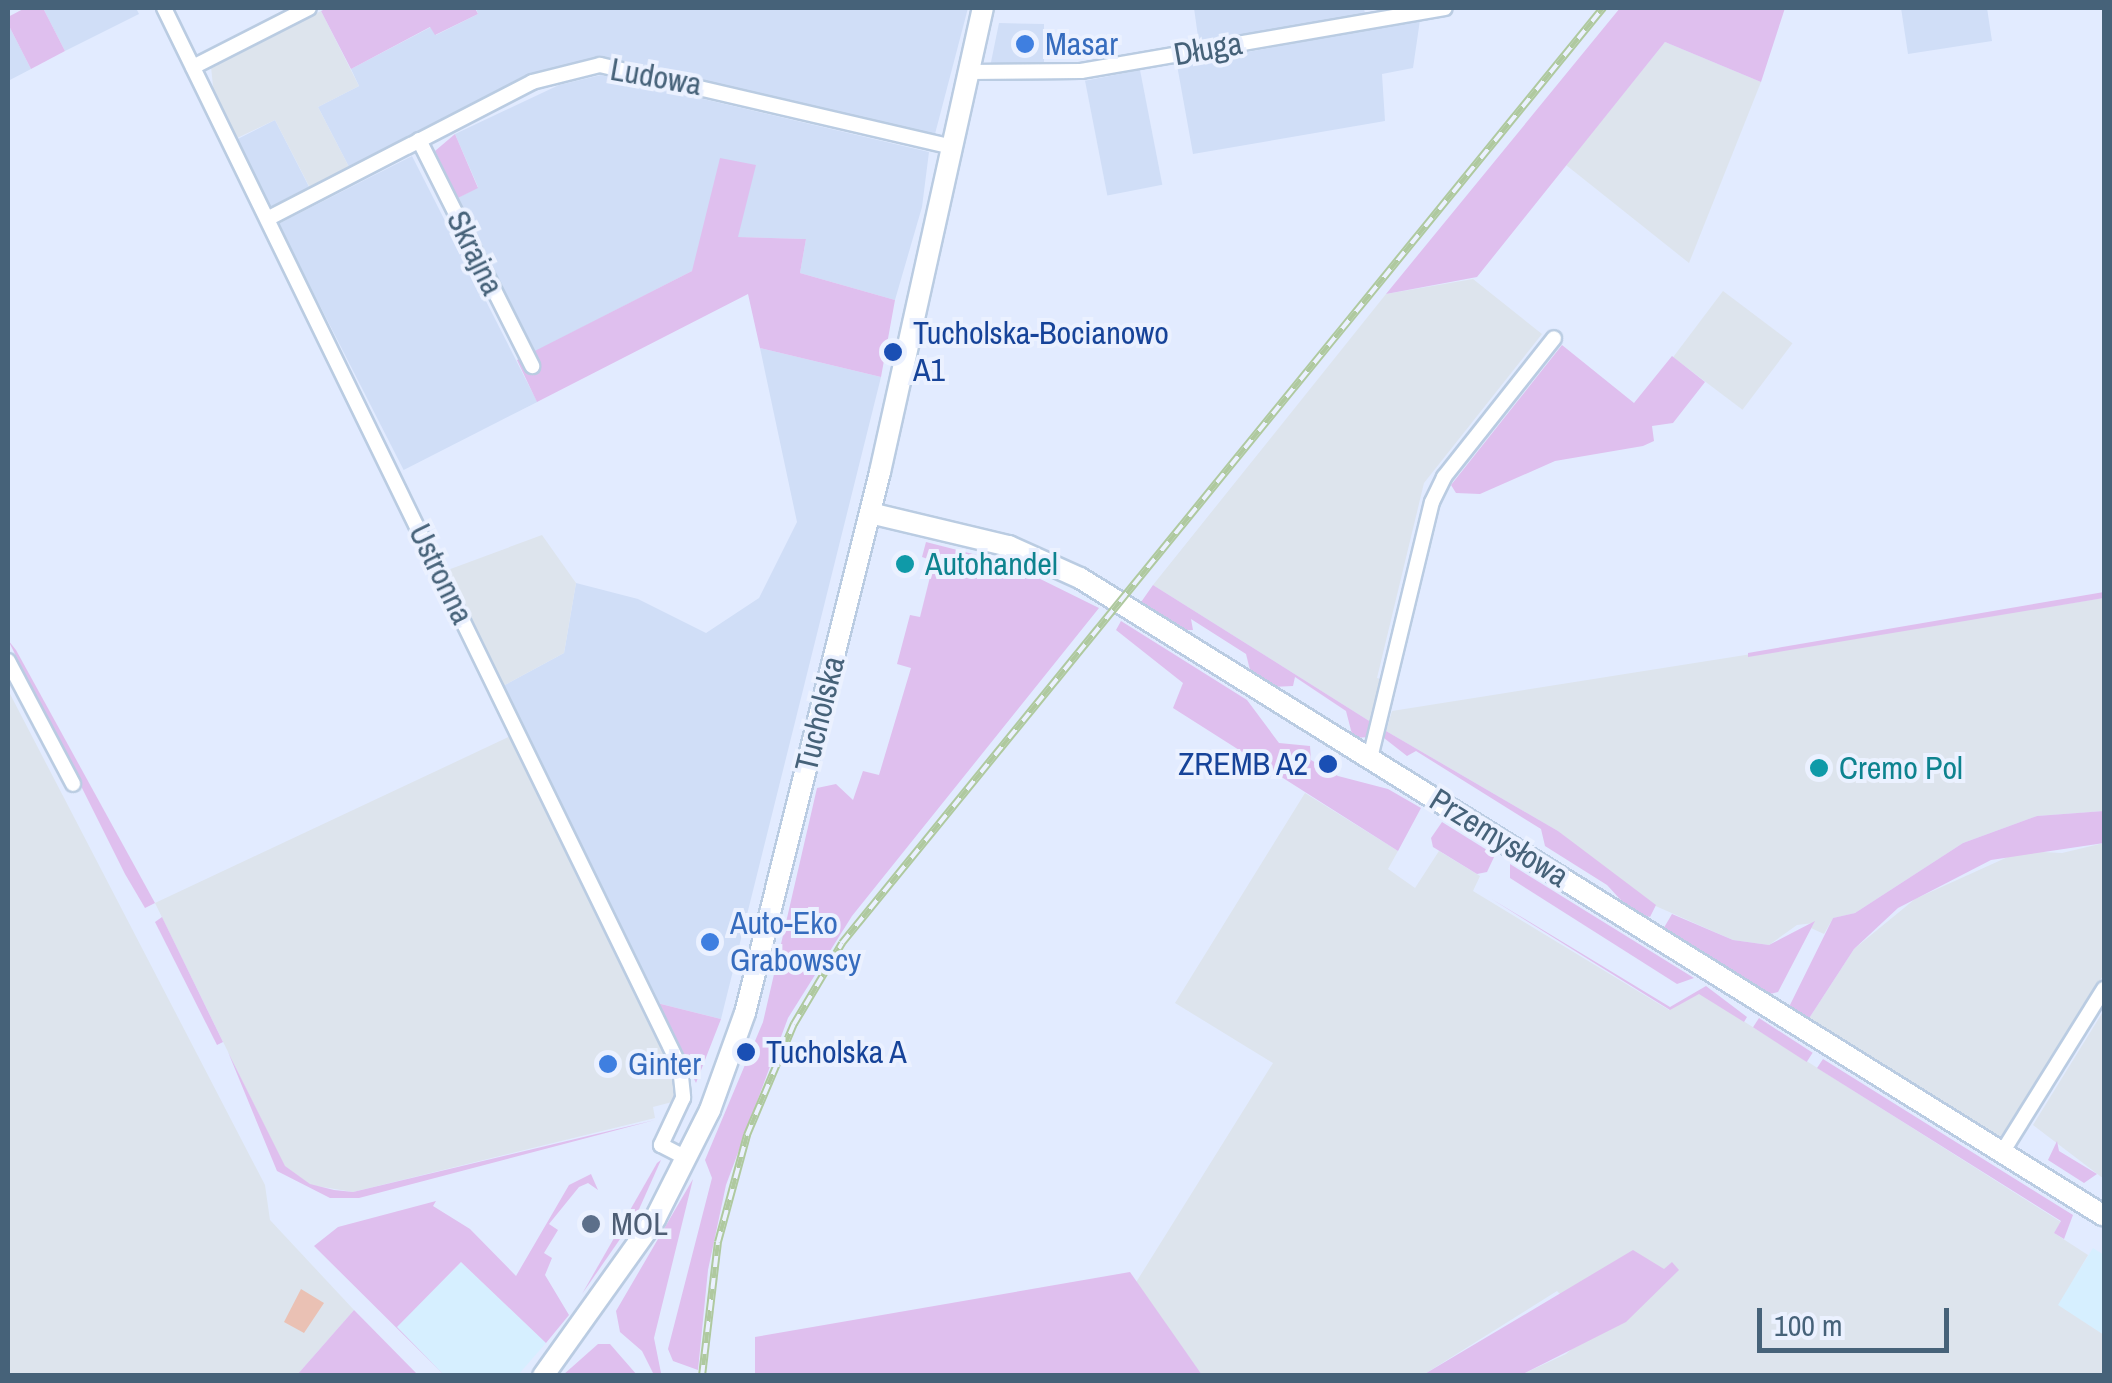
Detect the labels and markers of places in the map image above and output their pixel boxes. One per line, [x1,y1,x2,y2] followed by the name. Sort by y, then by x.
[1045,25,1118,63] place label: Masar
[1014,33,1036,55] marker: Masar
[913,315,1169,390] place label: Tucholska-Bocianowo A1
[882,341,904,363] marker: Tucholska-Bocianowo A1
[925,545,1058,583] place label: Autohandel
[894,553,916,575] marker: Autohandel
[1177,745,1308,783] place label: ZREMB A2
[1839,749,1963,787] place label: Cremo Pol
[1317,753,1339,775] marker: ZREMB A2
[1808,757,1830,779] marker: Cremo Pol
[730,905,861,980] place label: Auto-Eko Grabowscy
[699,931,721,953] marker: Auto-Eko Grabowscy
[766,1033,908,1071] place label: Tucholska A
[735,1041,757,1063] marker: Tucholska A
[628,1045,701,1083] place label: Ginter
[597,1053,619,1075] marker: Ginter
[611,1205,668,1243] place label: MOL
[580,1213,602,1235] marker: MOL

